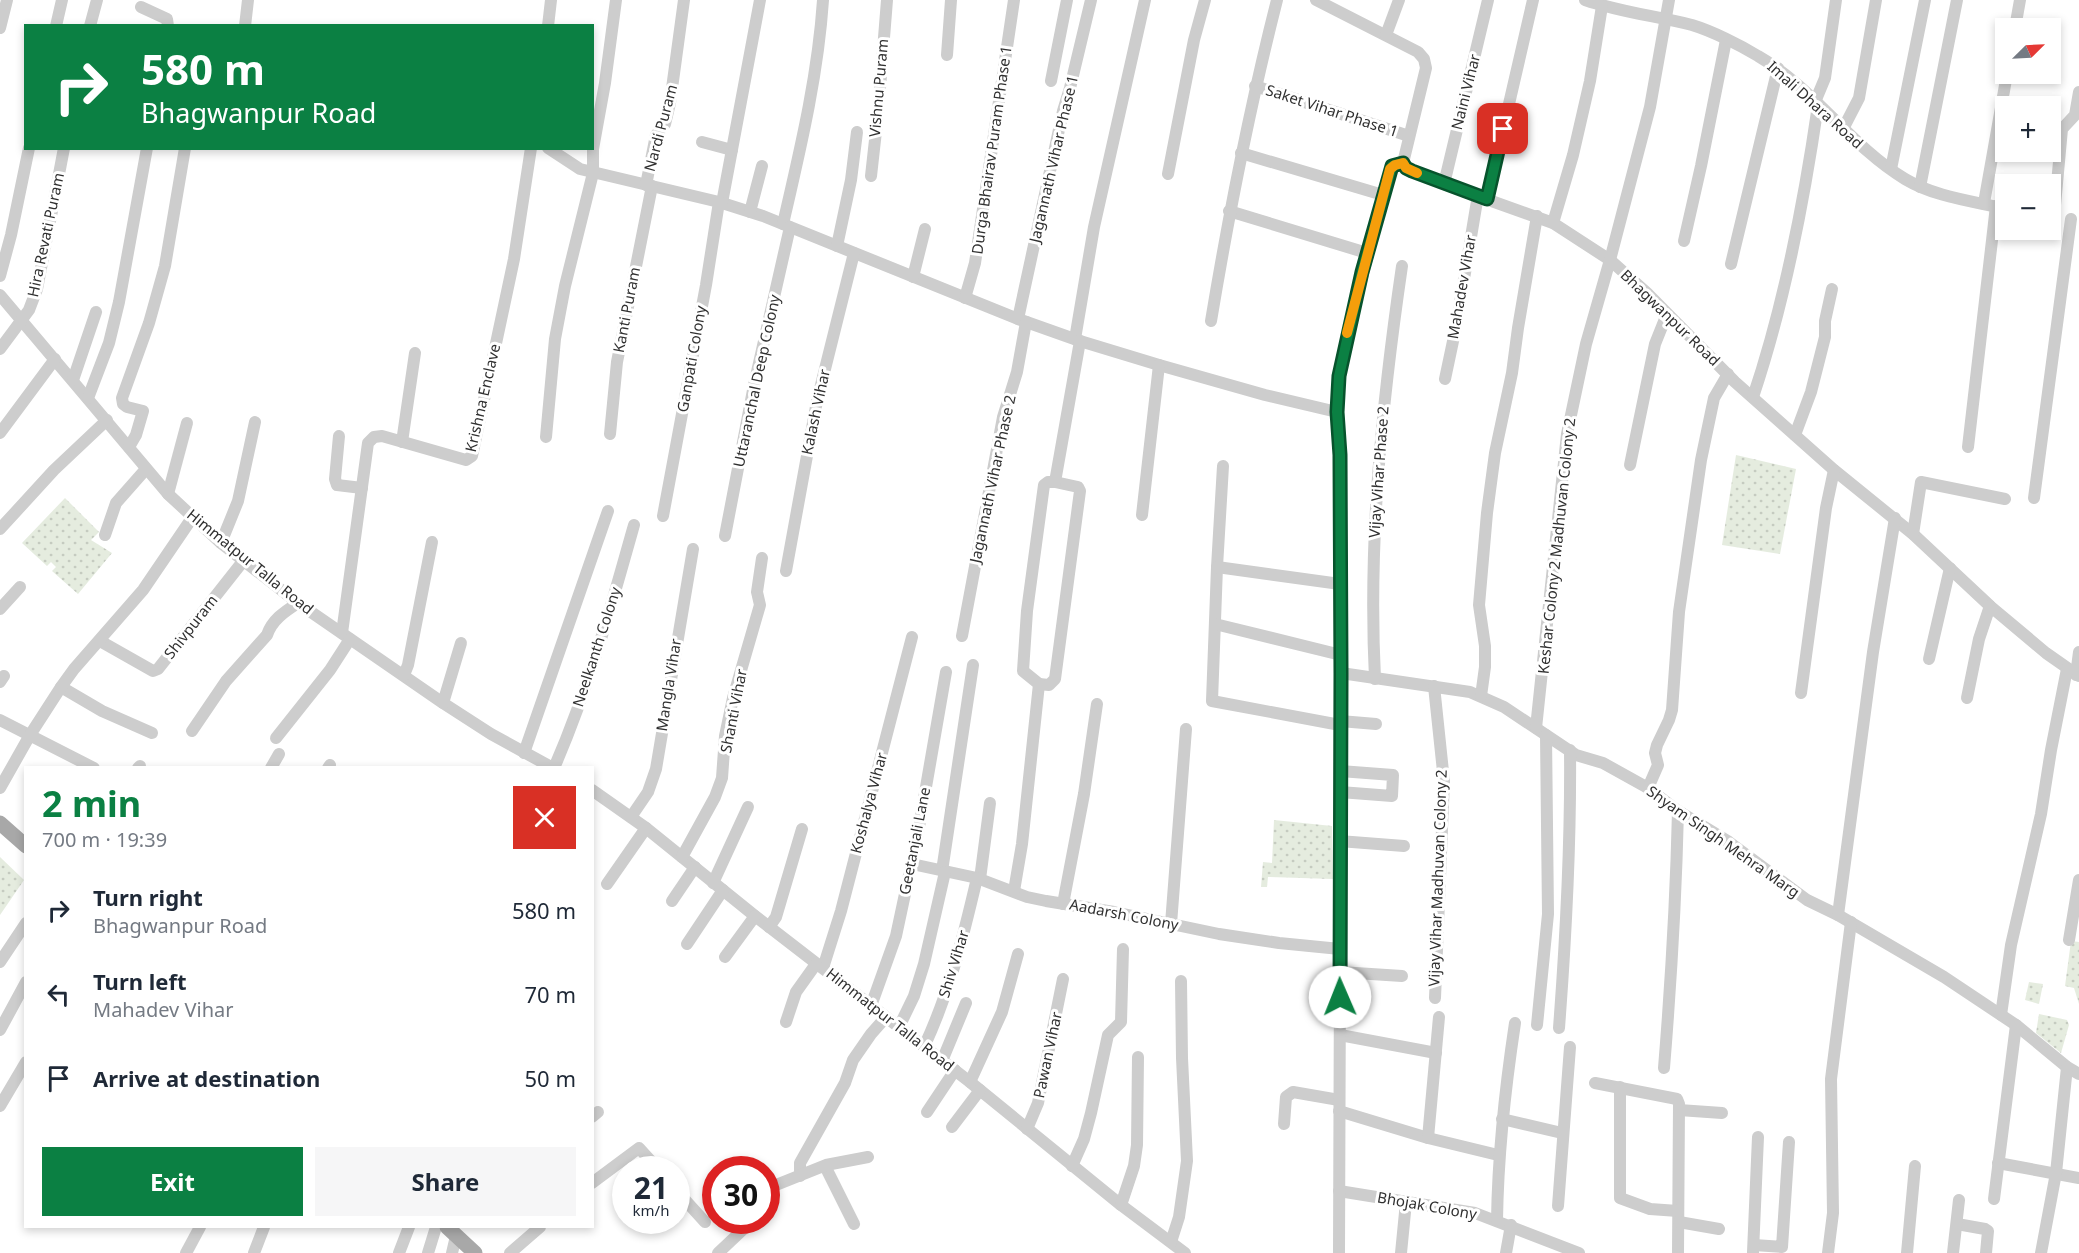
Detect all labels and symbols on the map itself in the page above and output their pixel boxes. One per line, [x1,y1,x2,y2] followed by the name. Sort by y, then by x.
[1995,18,2061,84] north arrow
[864,38,892,138] street label: Vishnu Puram
[966,44,1016,255] street label: Durga Bhairav Puram Phase 1
[1446,52,1484,132] street label: Naini Vihar
[1764,56,1868,153] street label: Imali Dhara Road
[1024,73,1082,246] street label: Jagannath Vihar Phase 1
[1264,79,1401,141] street label: Saket Vihar Phase 1
[639,82,681,174] street label: Nardi Puram
[1477,103,1528,154] pin
[22,171,68,299] street label: Hira Revati Puram
[1442,233,1480,340] street label: Mahadev Vihar
[608,265,644,354] street label: Kanti Puram
[1617,265,1725,370] street label: Bhagwanpur Road
[728,292,784,469] street label: Uttaranchal Deep Colony
[672,304,710,414] street label: Ganpati Colony
[460,342,504,454] street label: Krishna Enclave
[796,367,834,456] street label: Kalash Vihar
[964,393,1020,567] street label: Jagannath Vihar Phase 2
[1363,405,1393,539] street label: Vijay Vihar Phase 2
[1533,417,1579,675] street label: Keshar Colony 2 Madhuvan Colony 2
[183,504,318,618] street label: Himmatpur Talla Road
[567,584,625,709] street label: Neelkanth Colony
[159,590,221,662] street label: Shivpuram
[651,637,685,733] street label: Mangla Vihar
[715,667,751,755] street label: Shanti Vihar
[845,750,891,855] street label: Koshalya Vihar
[1423,769,1451,987] street label: Vijay Vihar Madhuvan Colony 2
[1643,781,1804,902] street label: Shyam Singh Mehra Marg
[894,785,934,896] street label: Geetanjali Lane
[1068,894,1181,934] street label: Aadarsh Colony
[933,927,973,1000] street label: Shiv Vihar
[823,963,959,1075] street label: Himmatpur Talla Road
[1308,965,1372,1029] position arrow
[1028,1010,1066,1100] street label: Pawan Vihar
[702,1156,780,1234] speed limit sign: 30
[1376,1186,1479,1224] street label: Bhojak Colony

